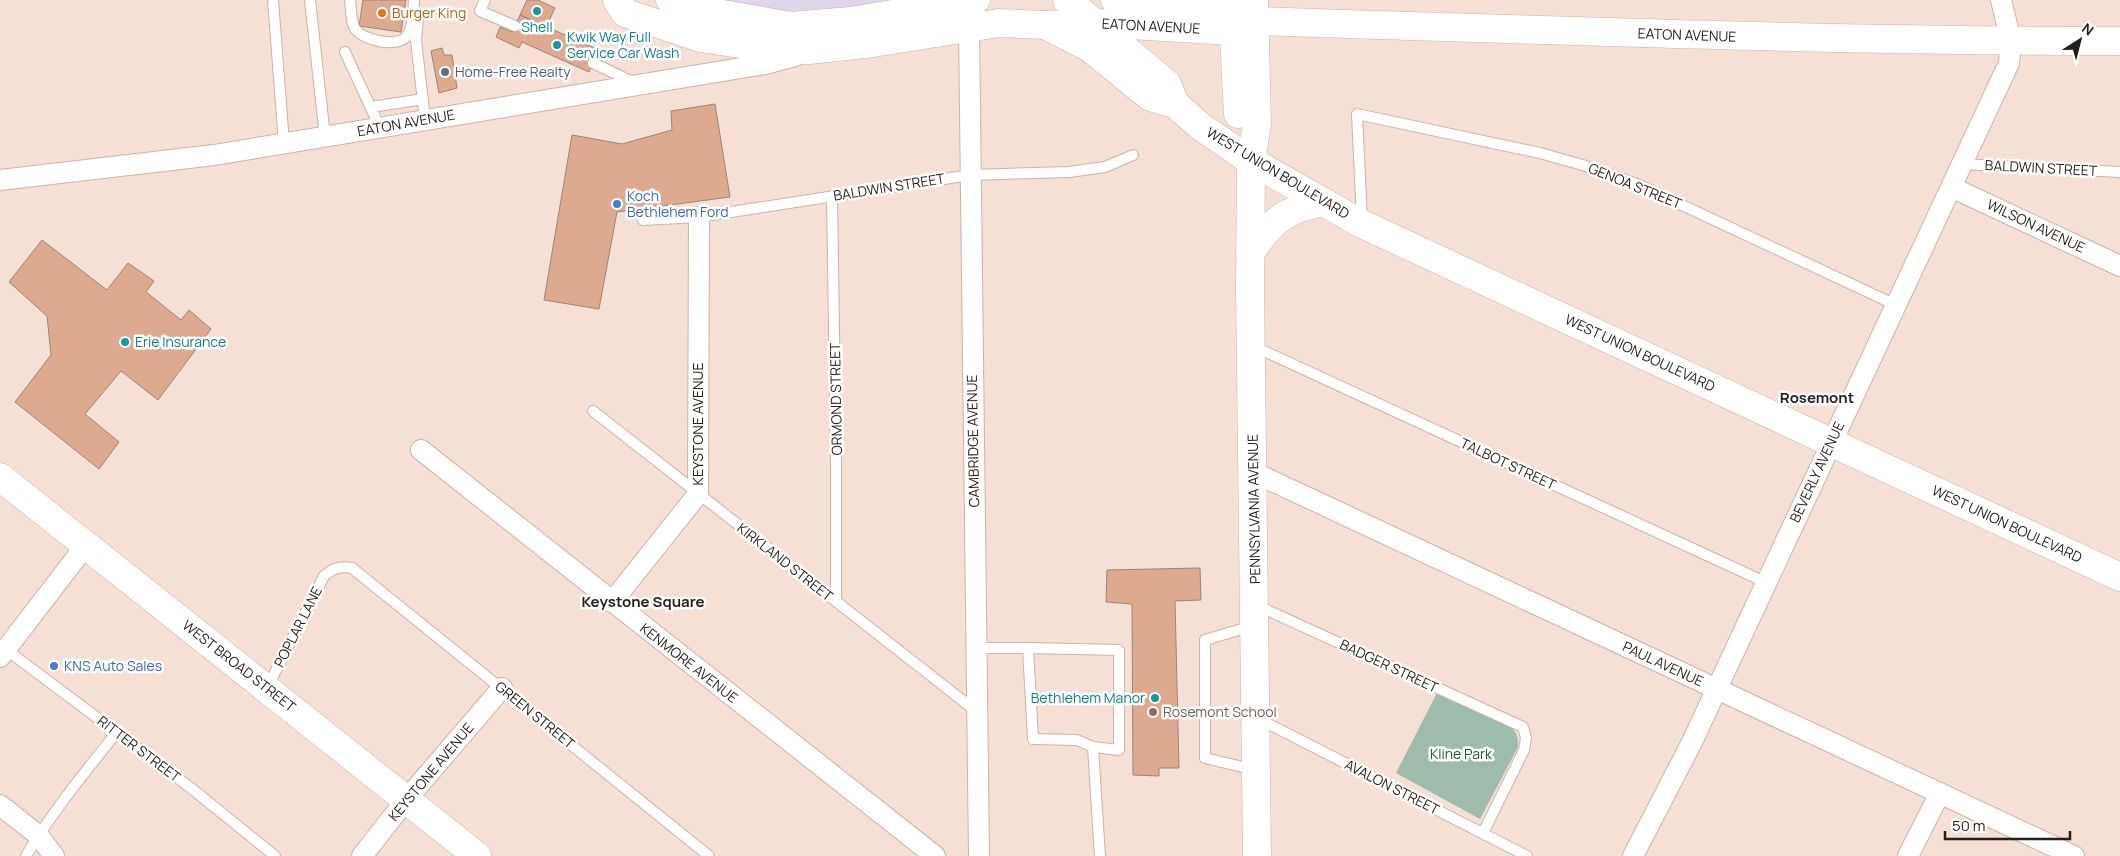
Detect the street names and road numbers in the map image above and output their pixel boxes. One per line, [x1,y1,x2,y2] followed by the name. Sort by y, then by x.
[1101,13,1201,38] street label: EATON AVENUE
[1637,23,1737,46] street label: EATON AVENUE
[356,105,456,140] street label: EATON AVENUE
[1203,122,1353,223] street label: WEST UNION BOULEVARD
[1984,155,2098,180] street label: BALDWIN STREET
[1586,158,1685,213] street label: GENOA STREET
[832,168,947,205] street label: BALDWIN STREET
[1984,194,2088,257] street label: WILSON AVENUE
[1562,309,1718,396] street label: WEST UNION BOULEVARD
[825,342,846,456] street label: ORMOND STREET
[688,363,707,485] street label: KEYSTONE AVENUE
[962,374,983,508] street label: CAMBRIDGE AVENUE
[1785,418,1848,525] street label: BEVERLY AVENUE
[1457,433,1560,494] street label: TALBOT STREET
[1243,434,1264,584] street label: PENNSYLVANIA AVENUE
[1929,480,2085,567] street label: WEST UNION BOULEVARD
[734,518,838,605] street label: KIRKLAND STREET
[269,583,326,670] street label: POPLAR LANE
[179,615,300,716] street label: WEST BROAD STREET
[637,618,742,707] street label: KENMORE AVENUE
[1337,634,1442,697] street label: BADGER STREET
[1620,637,1707,691] street label: PAUL AVENUE
[492,677,580,753] street label: GREEN STREET
[94,711,185,786] street label: RITTER STREET
[384,719,477,825] street label: KEYSTONE AVENUE
[1342,755,1443,819] street label: AVALON STREET

